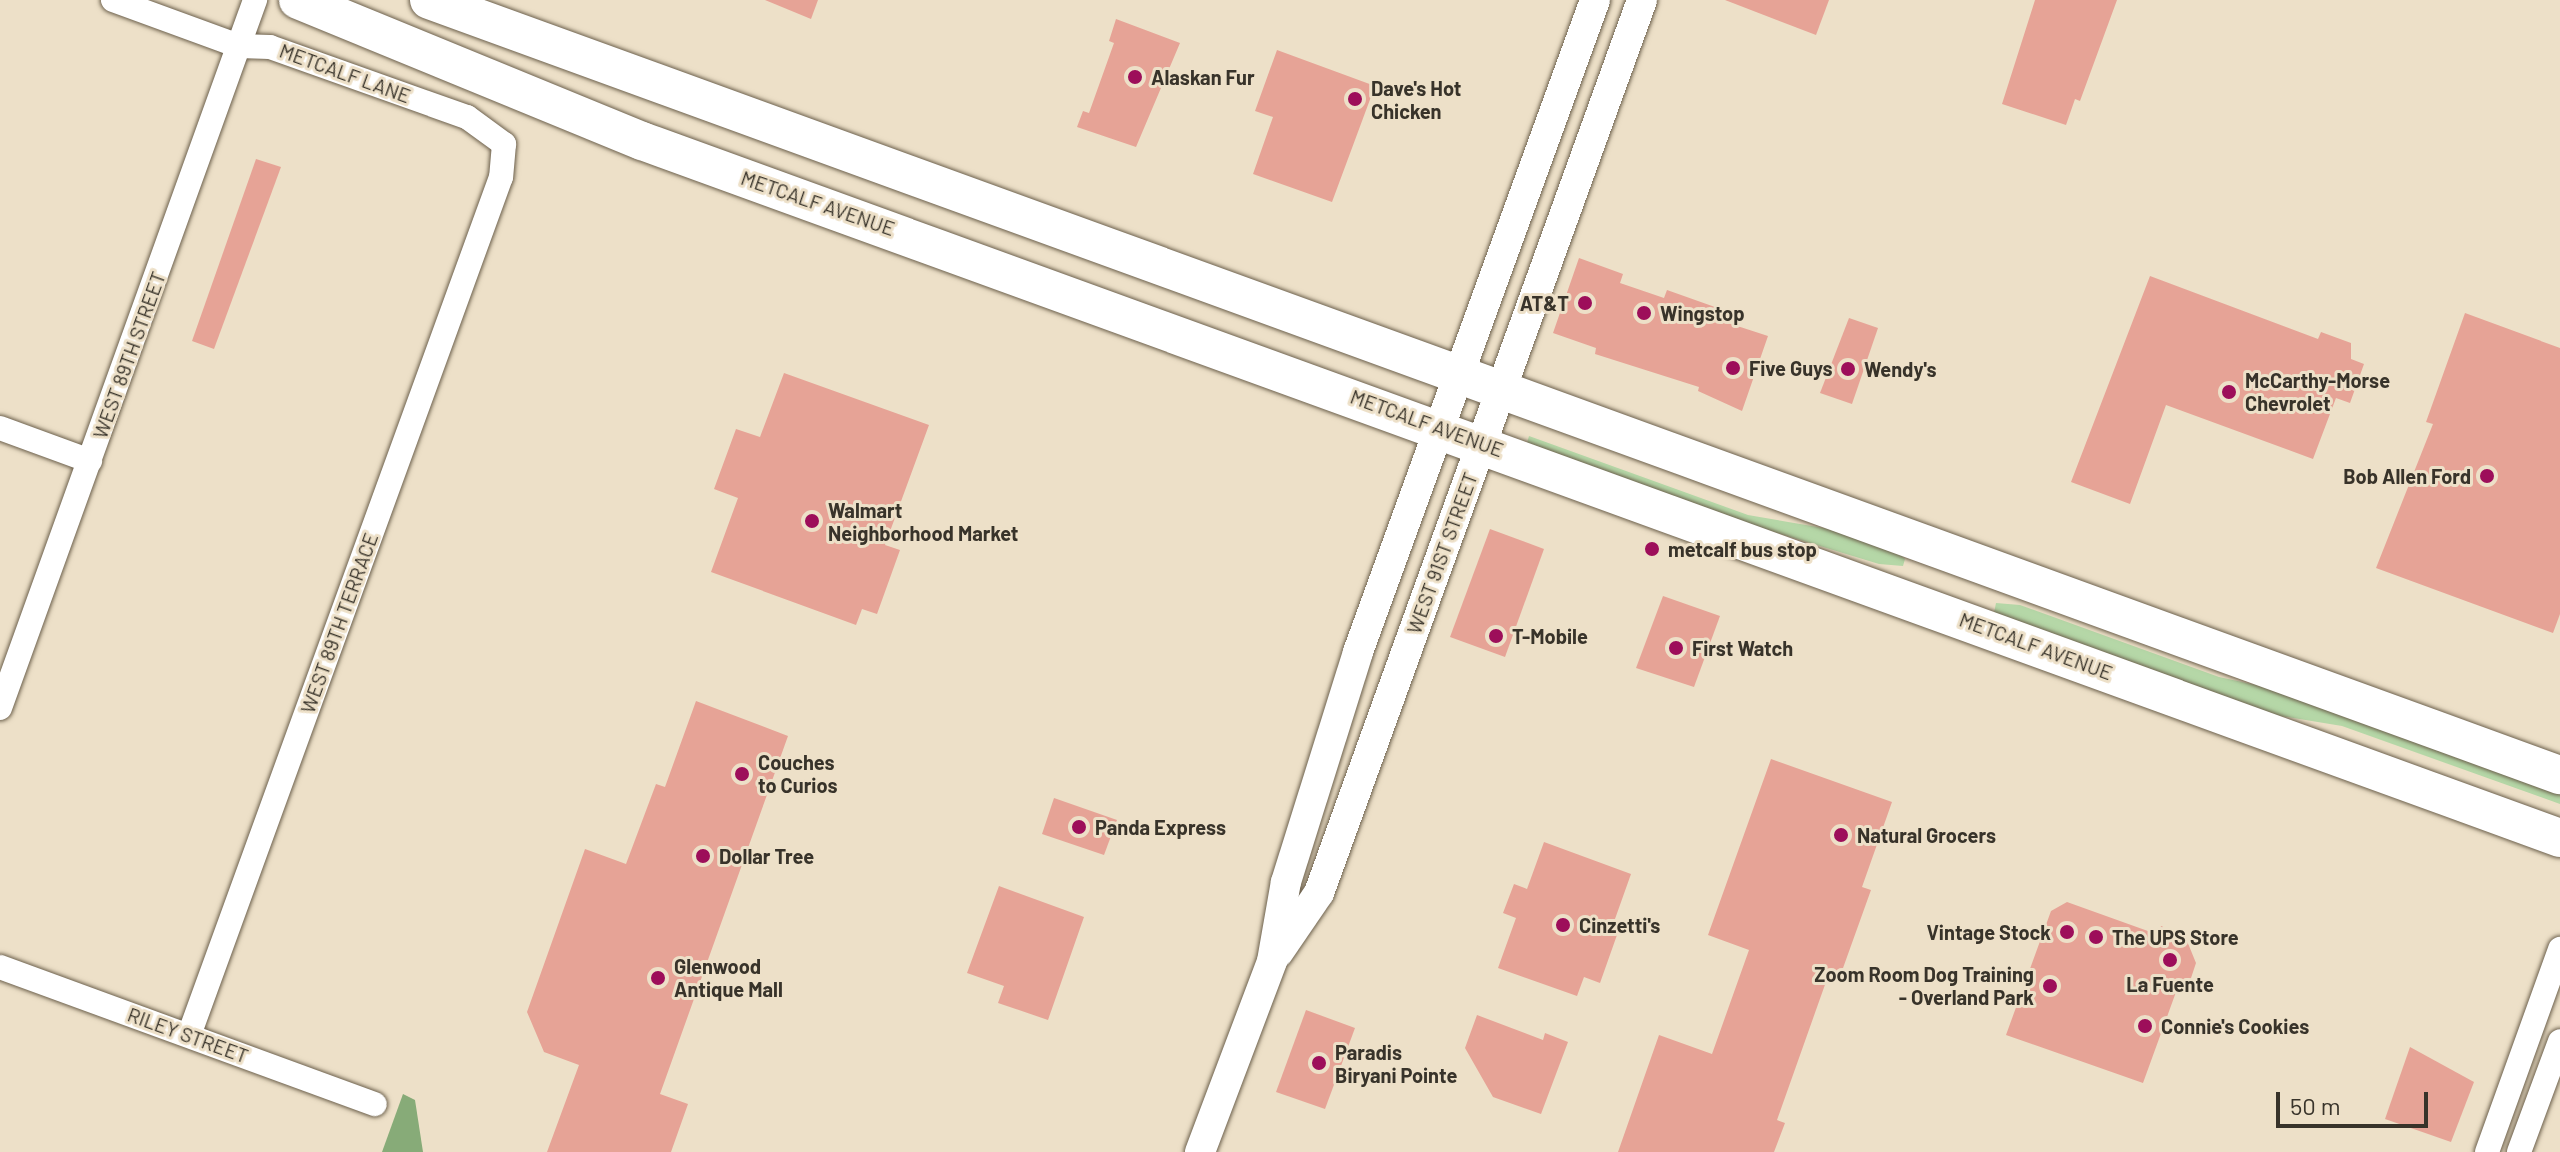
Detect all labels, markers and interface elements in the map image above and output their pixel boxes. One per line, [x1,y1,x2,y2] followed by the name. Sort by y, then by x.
[276,38,414,108] street label: METCALF LANE
[1151,65,1255,89] place label: Alaskan Fur
[1126,68,1144,86] marker: Alaskan Fur
[1371,76,1461,123] place label: Dave's Hot Chicken
[1346,90,1364,108] marker: Dave's Hot Chicken
[738,165,898,241] street label: METCALF AVENUE
[88,268,170,442] street label: WEST 89TH STREET
[1520,291,1569,315] place label: AT&T
[1576,294,1594,312] marker: AT&T
[1660,301,1745,325] place label: Wingstop
[1635,304,1653,322] marker: Wingstop
[1749,356,1832,380] place label: Five Guys
[1864,357,1936,381] place label: Wendy's
[1724,359,1742,377] marker: Five Guys
[1839,360,1857,378] marker: Wendy's
[2245,368,2390,415] place label: McCarthy-Morse Chevrolet
[2220,383,2238,401] marker: McCarthy-Morse Chevrolet
[1347,384,1507,462] street label: METCALF AVENUE
[2343,464,2471,488] place label: Bob Allen Ford
[2478,467,2496,485] marker: Bob Allen Ford
[1402,469,1482,637] street label: WEST 91ST STREET
[828,498,1018,545] place label: Walmart Neighborhood Market
[803,512,821,530] marker: Walmart Neighborhood Market
[295,530,383,716] street label: WEST 89TH TERRACE
[1668,537,1817,561] place label: metcalf bus stop
[1643,540,1661,558] marker: metcalf bus stop
[1956,607,2116,685] street label: METCALF AVENUE
[1512,624,1588,648] place label: T-Mobile
[1487,627,1505,645] marker: T-Mobile
[1692,636,1793,660] place label: First Watch
[1667,639,1685,657] marker: First Watch
[758,750,838,797] place label: Couches to Curios
[733,765,751,783] marker: Couches to Curios
[1095,815,1226,839] place label: Panda Express
[1070,818,1088,836] marker: Panda Express
[1857,823,1996,847] place label: Natural Grocers
[1832,826,1850,844] marker: Natural Grocers
[719,844,814,868] place label: Dollar Tree
[694,847,712,865] marker: Dollar Tree
[1579,913,1660,937] place label: Cinzetti's
[1554,916,1572,934] marker: Cinzetti's
[1926,920,2051,944] place label: Vintage Stock
[2058,923,2076,941] marker: Vintage Stock
[2112,925,2239,949] place label: The UPS Store
[2087,928,2105,946] marker: The UPS Store
[2161,951,2179,969] marker: La Fuente
[674,954,783,1001] place label: Glenwood Antique Mall
[1814,962,2034,1009] place label: Zoom Room Dog Training - Overland Park
[649,969,667,987] marker: Glenwood Antique Mall
[2126,972,2214,996] place label: La Fuente
[2041,977,2059,995] marker: Zoom Room Dog Training - Overland Park
[124,1002,252,1068] street label: RILEY STREET
[2161,1014,2309,1038] place label: Connie's Cookies
[2136,1017,2154,1035] marker: Connie's Cookies
[1335,1040,1457,1087] place label: Paradis Biryani Pointe
[1310,1054,1328,1072] marker: Paradis Biryani Pointe
[2280,1076,2432,1126] scale bar
[2290,1091,2341,1120] text: 50 m

